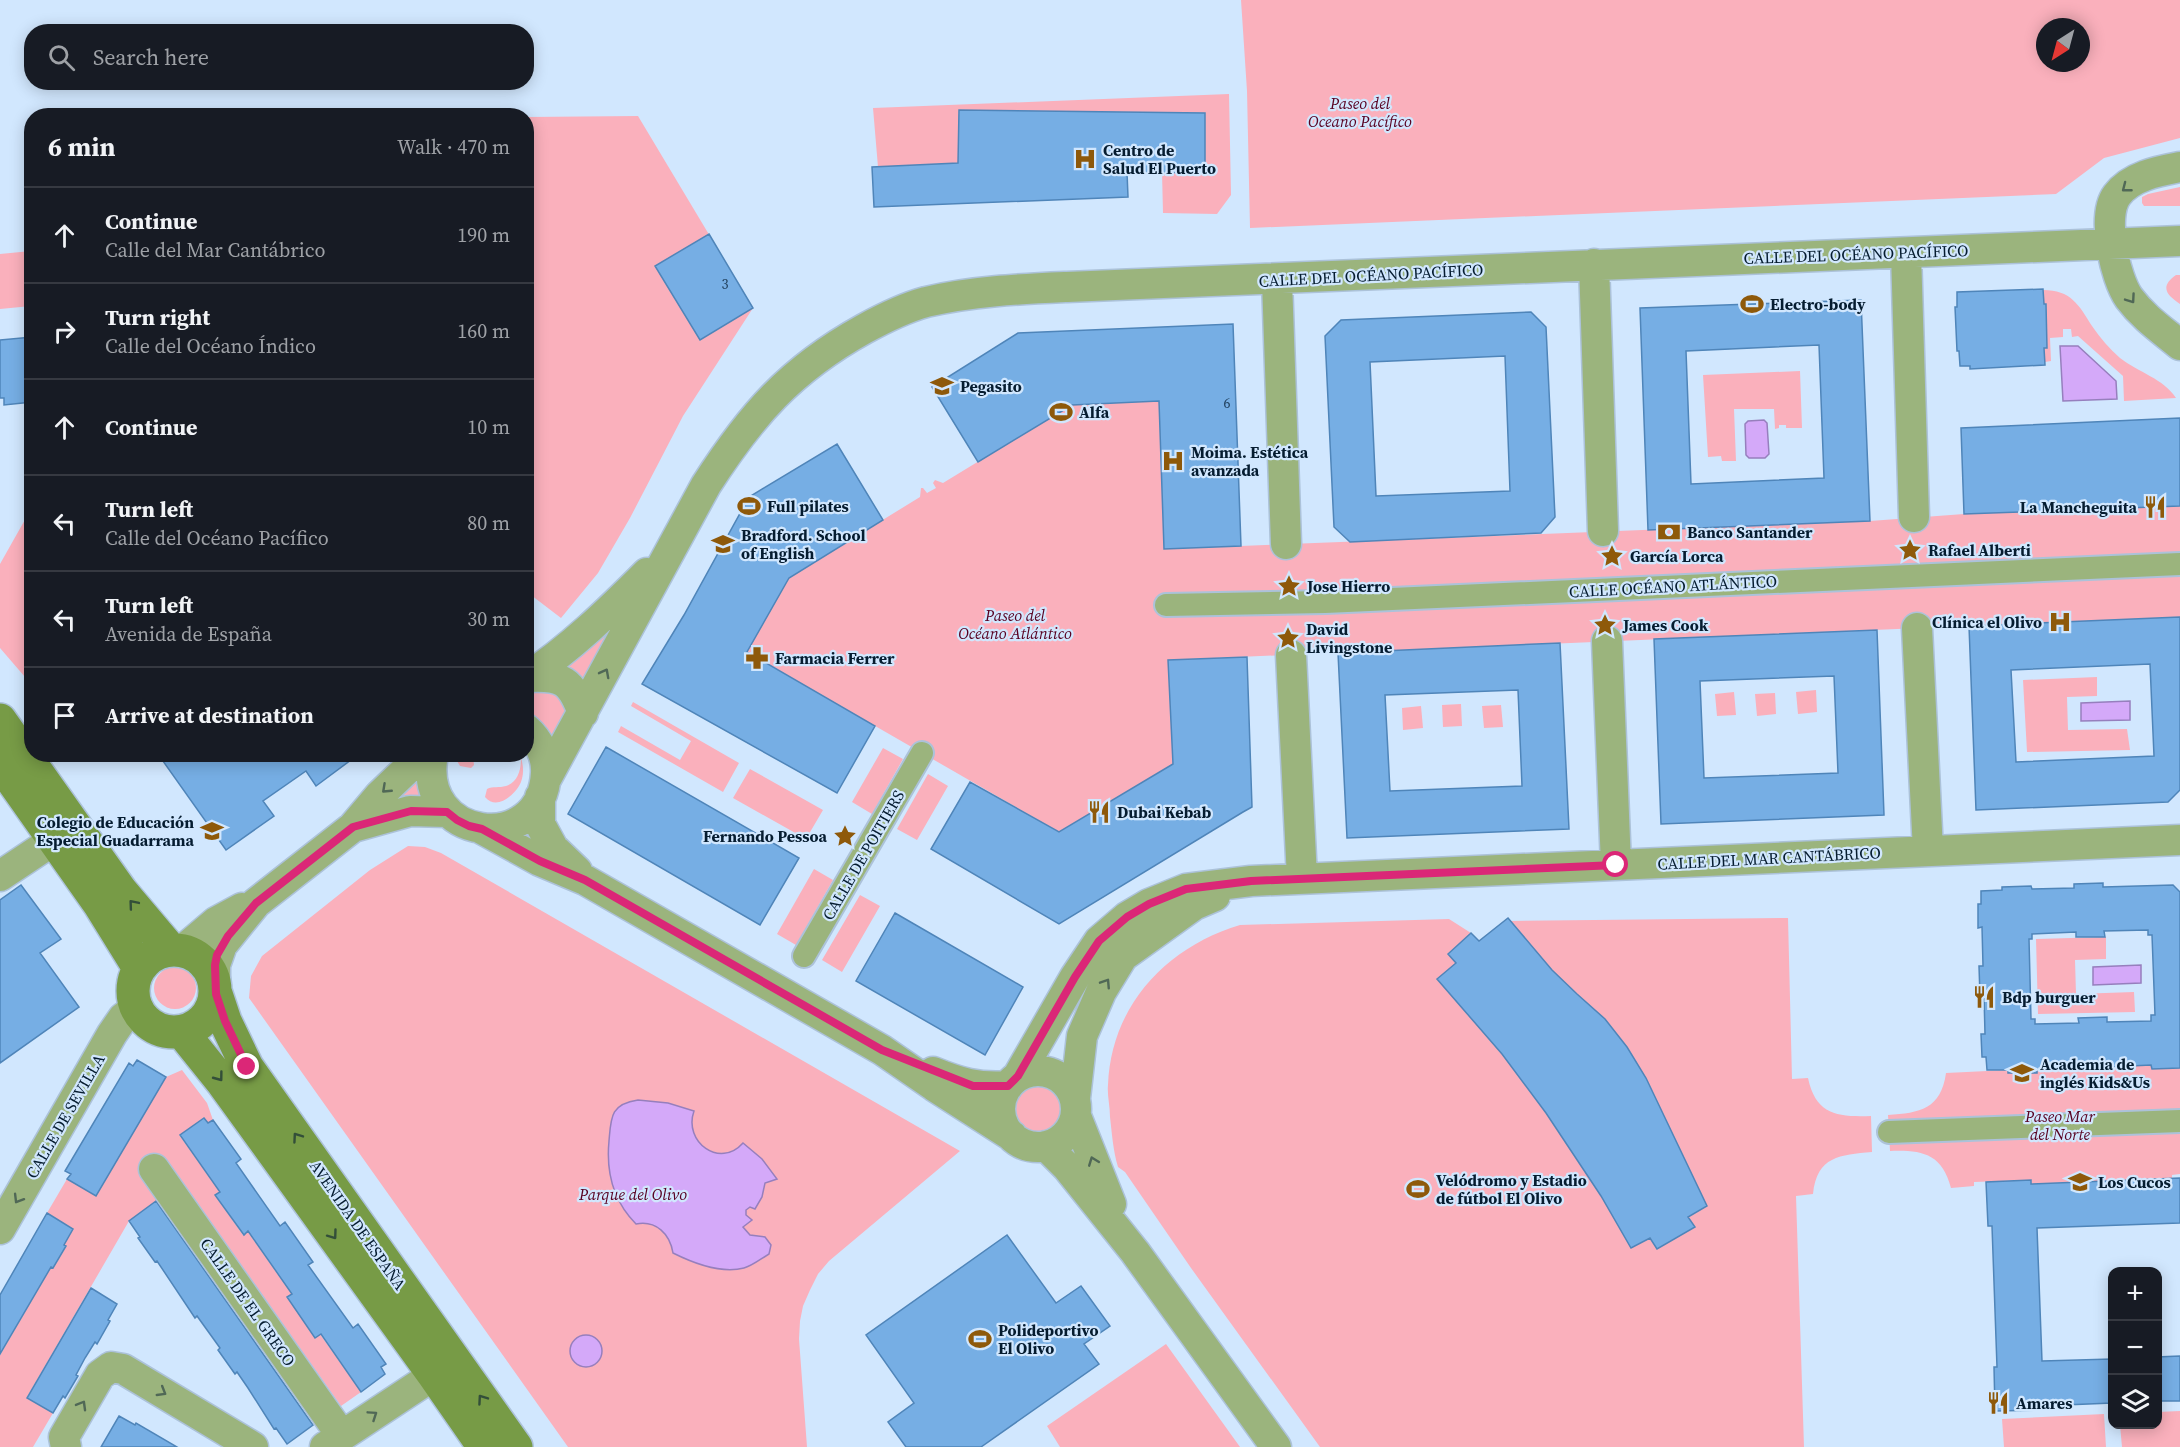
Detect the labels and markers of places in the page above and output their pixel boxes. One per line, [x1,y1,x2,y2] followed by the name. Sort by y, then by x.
[1103,139,1216,179] place label: Centro de Salud El Puerto
[1072,146,1098,172] hospital icon: Centro de Salud El Puerto
[1739,291,1765,317] sports icon: Electro-body
[1770,293,1866,315] place label: Electro-body
[929,373,955,399] school or university icon: Pegasito
[960,375,1022,397] place label: Pegasito
[1048,399,1074,425] sports icon: Alfa
[1079,401,1110,423] place label: Alfa
[1191,441,1309,481] place label: Moima. Estética avanzada
[1160,448,1186,474] hospital icon: Moima. Estética avanzada
[736,493,762,519] sports icon: Full pilates
[2142,494,2168,520] restaurant icon: La Mancheguita
[767,495,849,517] place label: Full pilates
[2020,496,2138,518] place label: La Mancheguita
[1656,519,1682,545] bank icon: Banco Santander
[1687,521,1813,543] place label: Banco Santander
[741,524,866,564] place label: Bradford. School of English
[710,531,736,557] school or university icon: Bradford. School of English
[1897,537,1923,563] place icon: Rafael Alberti
[1928,539,2031,561] place label: Rafael Alberti
[1599,543,1625,569] place icon: García Lorca
[1630,545,1724,567] place label: García Lorca
[1276,573,1302,599] place icon: Jose Hierro
[1306,575,1390,597] place label: Jose Hierro
[2047,609,2073,635] hospital icon: Clínica el Olivo
[1932,611,2042,633] place label: Clínica el Olivo
[1592,612,1618,638] place icon: James Cook
[1622,614,1709,636] place label: James Cook
[1306,618,1392,658] place label: David Livingstone
[1275,625,1301,651] place icon: David Livingstone
[744,645,770,671] pharmacy icon: Farmacia Ferrer
[775,647,895,669] place label: Farmacia Ferrer
[1086,799,1112,825] restaurant icon: Dubai Kebab
[1117,801,1212,823] place label: Dubai Kebab
[36,811,194,851] place label: Colegio de Educación Especial Guadarrama
[199,818,225,844] school or university icon: Colegio de Educación Especial Guadarrama
[832,823,858,849] place icon: Fernando Pessoa
[703,825,828,847] place label: Fernando Pessoa
[1971,984,1997,1010] restaurant icon: Bdp burguer
[2002,986,2096,1008] place label: Bdp burguer
[2040,1053,2150,1093] place label: Academia de inglés Kids&Us
[2009,1060,2035,1086] school or university icon: Academia de inglés Kids&Us
[1436,1169,1587,1209] place label: Velódromo y Estadio de fútbol El Olivo
[2067,1169,2093,1195] school or university icon: Los Cucos
[2098,1171,2171,1193] place label: Los Cucos
[1405,1176,1431,1202] sports icon: Velódromo y Estadio de fútbol El Olivo
[998,1319,1099,1359] place label: Polideportivo El Olivo
[967,1326,993,1352] sports icon: Polideportivo El Olivo
[1985,1390,2011,1416] restaurant icon: Amares
[2016,1392,2072,1414] place label: Amares

